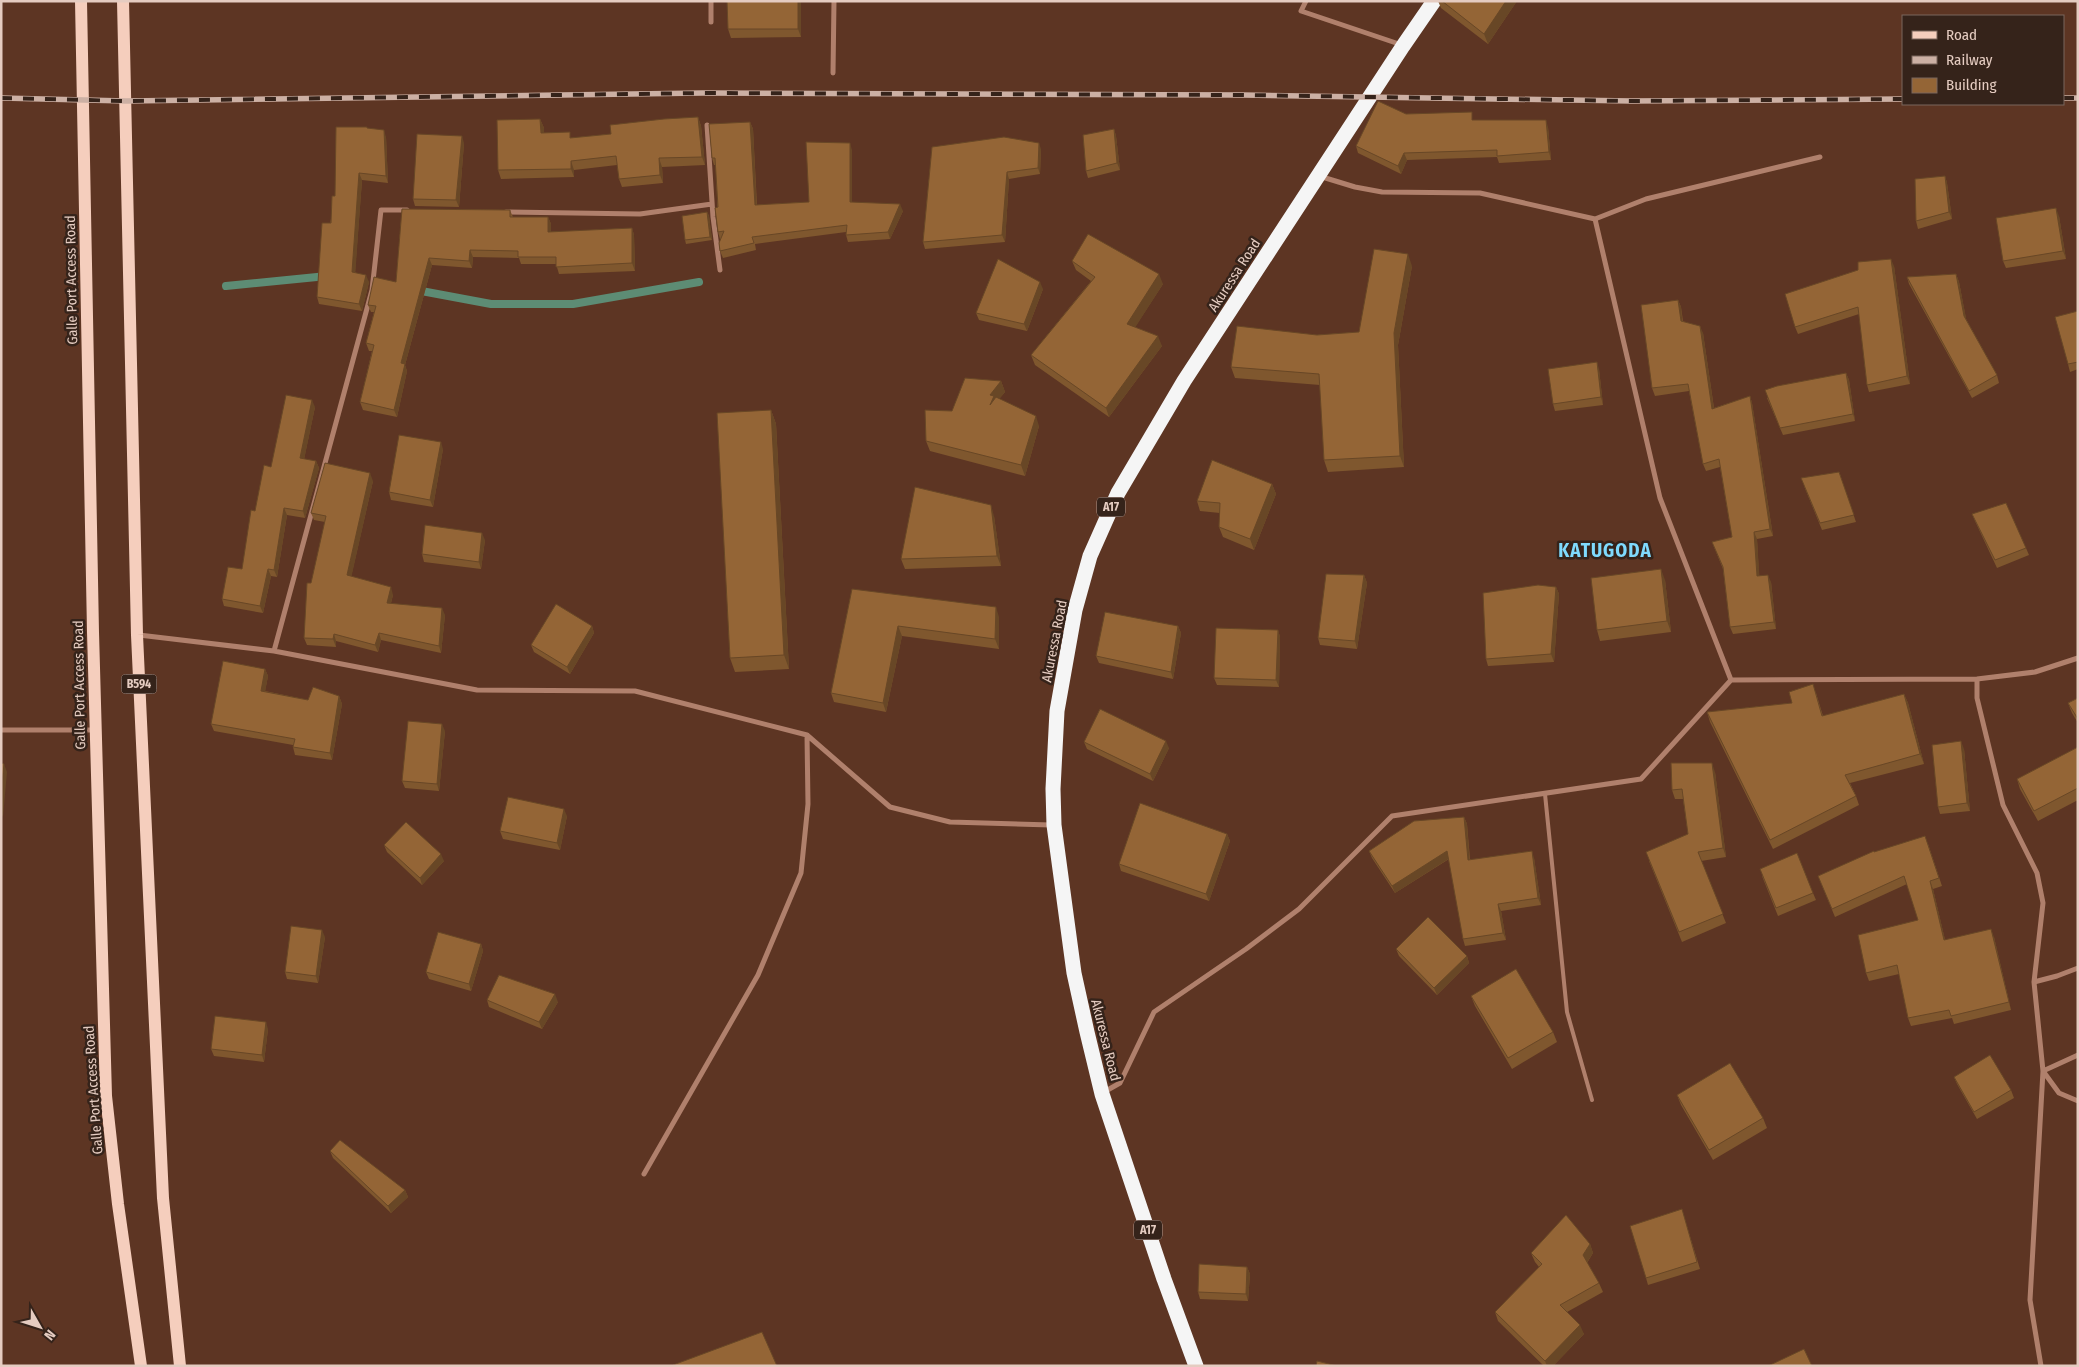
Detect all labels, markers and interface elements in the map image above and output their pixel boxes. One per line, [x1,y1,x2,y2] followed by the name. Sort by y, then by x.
[1902,15,2064,105] legend
[1946,26,1977,44] text: Road
[1946,51,1993,69] text: Railway
[1946,76,1997,94] text: Building
[62,215,81,345] street label: Galle Port Access Road
[1205,236,1264,315] street label: Akuressa Road
[1097,498,1125,516] road number: A17
[1558,539,1652,562] district label: KATUGODA
[1038,599,1071,684] street label: Akuressa Road
[70,620,89,750] street label: Galle Port Access Road
[122,674,156,694] road number: B594
[1087,998,1124,1083] street label: Akuressa Road
[81,1025,106,1155] street label: Galle Port Access Road
[1134,1220,1162,1240] road number: A17
[15,1302,65,1352] north arrow
[40,1326,59,1343] text: N

